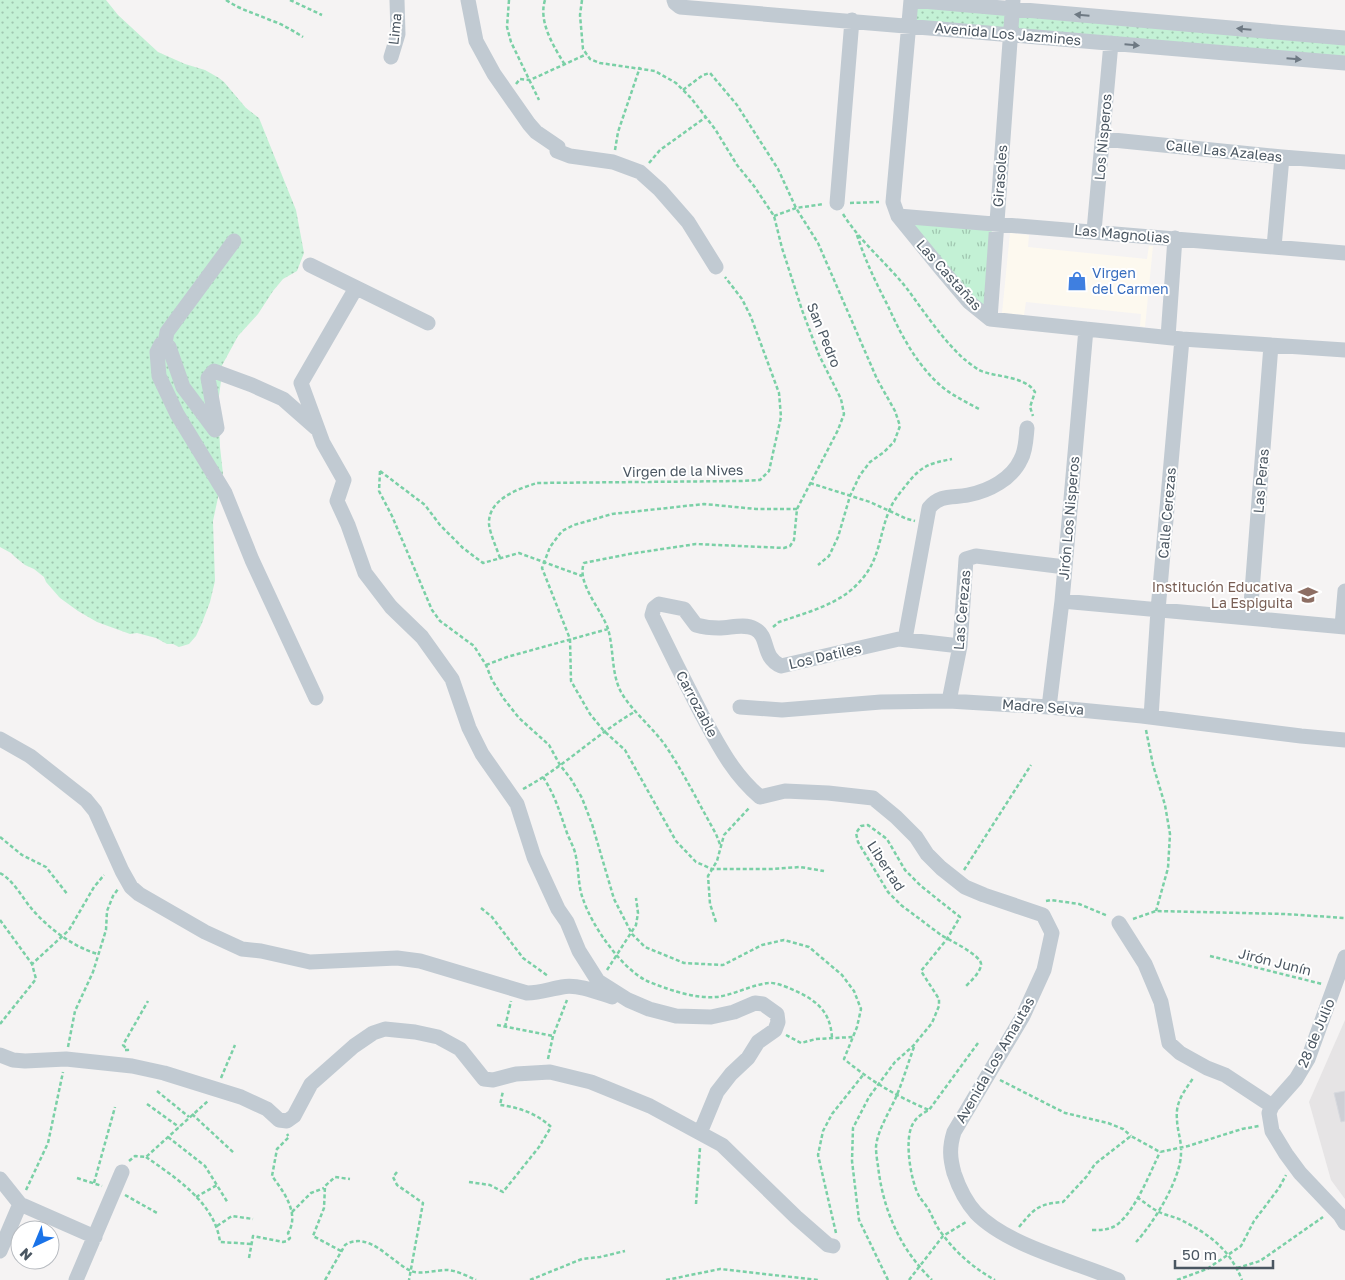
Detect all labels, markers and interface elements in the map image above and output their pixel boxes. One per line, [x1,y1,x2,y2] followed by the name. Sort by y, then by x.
[1074,11,1090,19] one-way arrow
[384,12,405,46] street label: Lima
[934,19,1082,48] street label: Avenida Los Jazmines
[1236,25,1252,33] one-way arrow
[1124,41,1140,49] one-way arrow
[1286,55,1302,63] one-way arrow
[1090,93,1115,181] street label: Los Nisperos
[1165,136,1283,165] street label: Calle Las Azaleas
[989,144,1010,208] street label: Girasoles
[1073,221,1171,246] street label: Las Magnolias
[913,236,986,314] street label: Las Castañas
[1092,264,1169,297] place label: Virgen del Carmen
[1066,270,1088,292] shop icon: Virgen del Carmen
[804,300,845,370] street label: San Pedro
[1249,448,1272,514] street label: Las Peras
[1055,455,1082,581] street label: Jirón Los Nisperos
[622,461,744,480] street label: Virgen de la Nives
[1154,467,1179,559] street label: Calle Cerezas
[950,569,973,651] street label: Las Cerezas
[1152,578,1293,611] place label: Institución Educativa La Espiguita
[1297,584,1319,606] school or university icon: Institución Educativa La Espiguita
[787,639,863,672] street label: Los Datiles
[673,668,722,740] street label: Carrozable
[1001,695,1085,718] street label: Madre Selva
[864,837,909,894] street label: Libertad
[1237,944,1313,979] street label: Jirón Junín
[951,994,1038,1126] street label: Avenida Los Amautas
[1293,996,1338,1070] street label: 28 de Julio
[10,1220,60,1270] north arrow
[1175,1238,1272,1270] scale bar
[16,1245,35,1265] text: N
[1182,1245,1217,1263] text: 50 m

